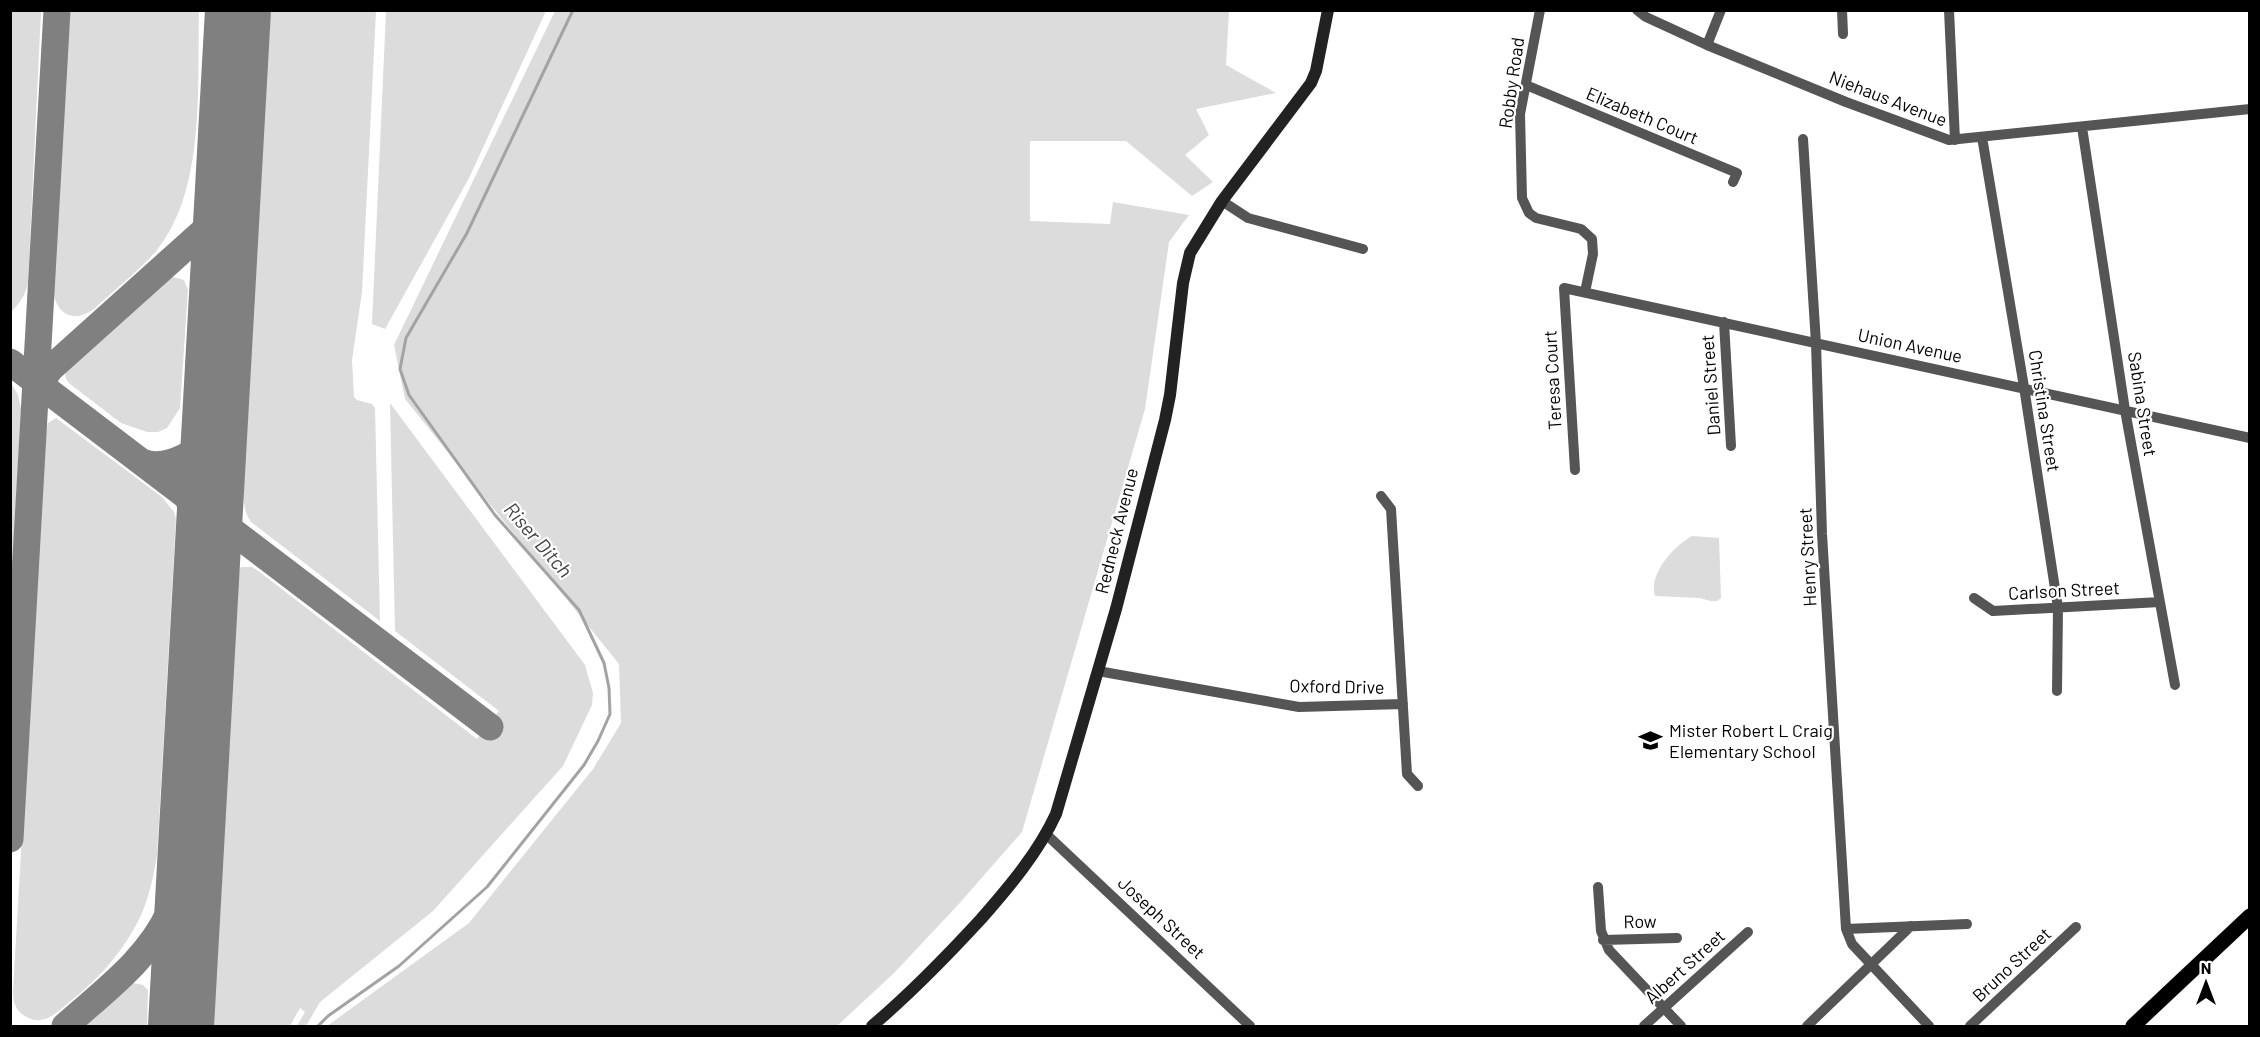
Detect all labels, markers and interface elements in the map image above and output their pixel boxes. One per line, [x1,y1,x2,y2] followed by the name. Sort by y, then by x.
[1494,36,1528,130] street label: Robby Road
[1826,66,1950,131] street label: Niehaus Avenue
[1583,82,1702,149] street label: Elizabeth Court
[1856,323,1964,367] street label: Union Avenue
[1538,330,1566,430] street label: Teresa Court
[1696,334,1724,436] street label: Daniel Street
[2024,348,2065,473] street label: Christina Street
[2124,350,2162,458] street label: Sabina Street
[1090,466,1142,596] street label: Redneck Avenue
[500,497,578,582] water label: Riser Ditch
[1793,507,1821,607] street label: Henry Street
[2008,576,2120,604] street label: Carlson Street
[1289,674,1385,698] street label: Oxford Drive
[1669,719,1833,762] place label: Mister Robert L Craig Elementary School
[1638,728,1664,754] school or university icon: Mister Robert L Craig Elementary School
[1114,871,1210,963] street label: Joseph Street
[1623,910,1657,932] street label: Row
[1967,922,2055,1006] street label: Bruno Street
[1640,924,1729,1008] street label: Albert Street
[2176,953,2236,1013] north arrow
[2201,958,2211,977] text: N

